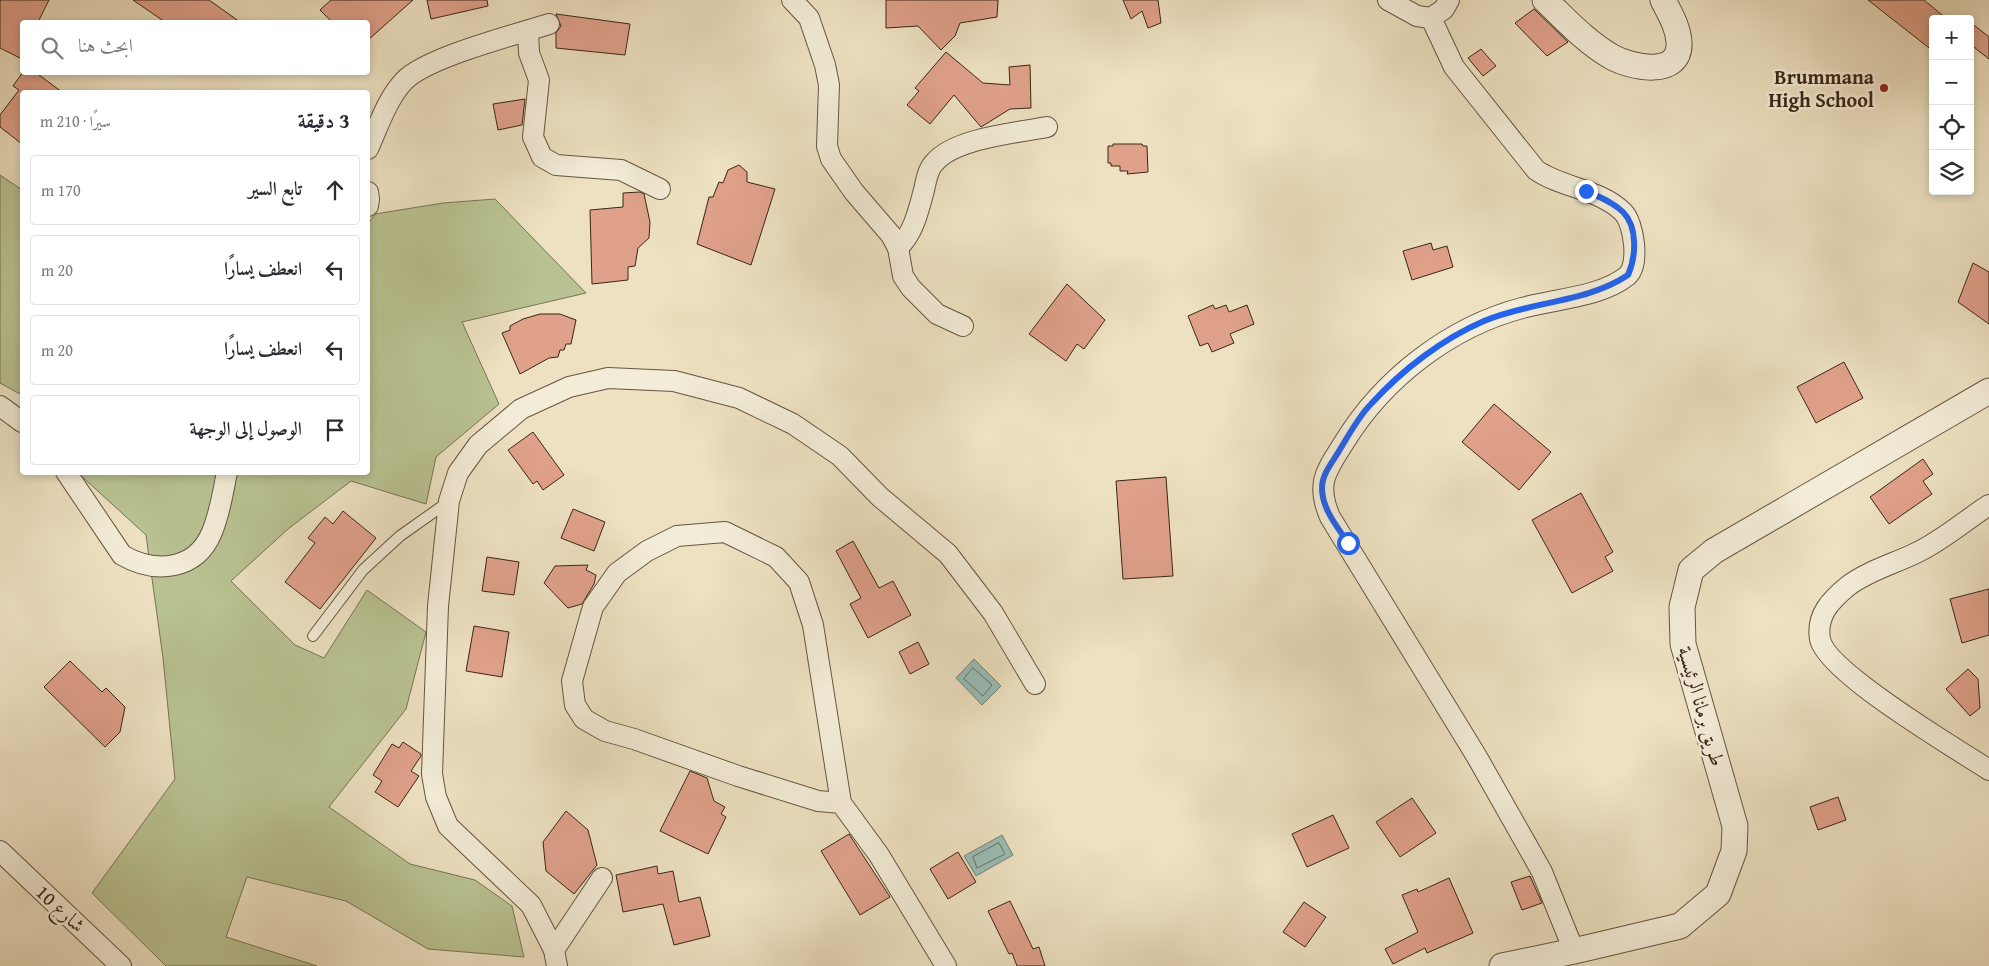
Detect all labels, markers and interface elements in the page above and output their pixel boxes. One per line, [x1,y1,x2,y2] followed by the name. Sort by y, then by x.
[1929,15,1974,195] map controls
[1929,15,1974,60] button: +
[20,20,370,75] search box
[78,31,133,59] text: ابحث هنا
[38,34,66,62] icon: search
[1929,60,1974,105] button: −
[1768,62,1875,114] place label: Brummana High School
[1878,82,1890,94] marker: Brummana High School
[298,105,350,136] text: 3 دقيقة
[1929,105,1974,150] button: locate
[40,109,111,133] text: سيرًا · 210 m
[1929,150,1974,195] button: layers
[248,174,302,202] text: تابع السير
[321,176,349,204] icon: ahead
[41,178,81,202] text: 170 m
[1575,180,1598,203] route end
[224,254,302,282] text: انعطف يسارًا
[321,256,349,284] icon: left
[41,258,73,282] text: 20 m
[224,334,302,362] text: انعطف يسارًا
[321,336,349,364] icon: left
[41,338,73,362] text: 20 m
[190,414,302,442] text: الوصول إلى الوجهة
[321,416,349,444] icon: arrive
[1337,532,1360,555] route start
[1671,643,1733,769] street label: طريق برمانا الرئيسية
[27,877,92,941] street label: شارع 10

